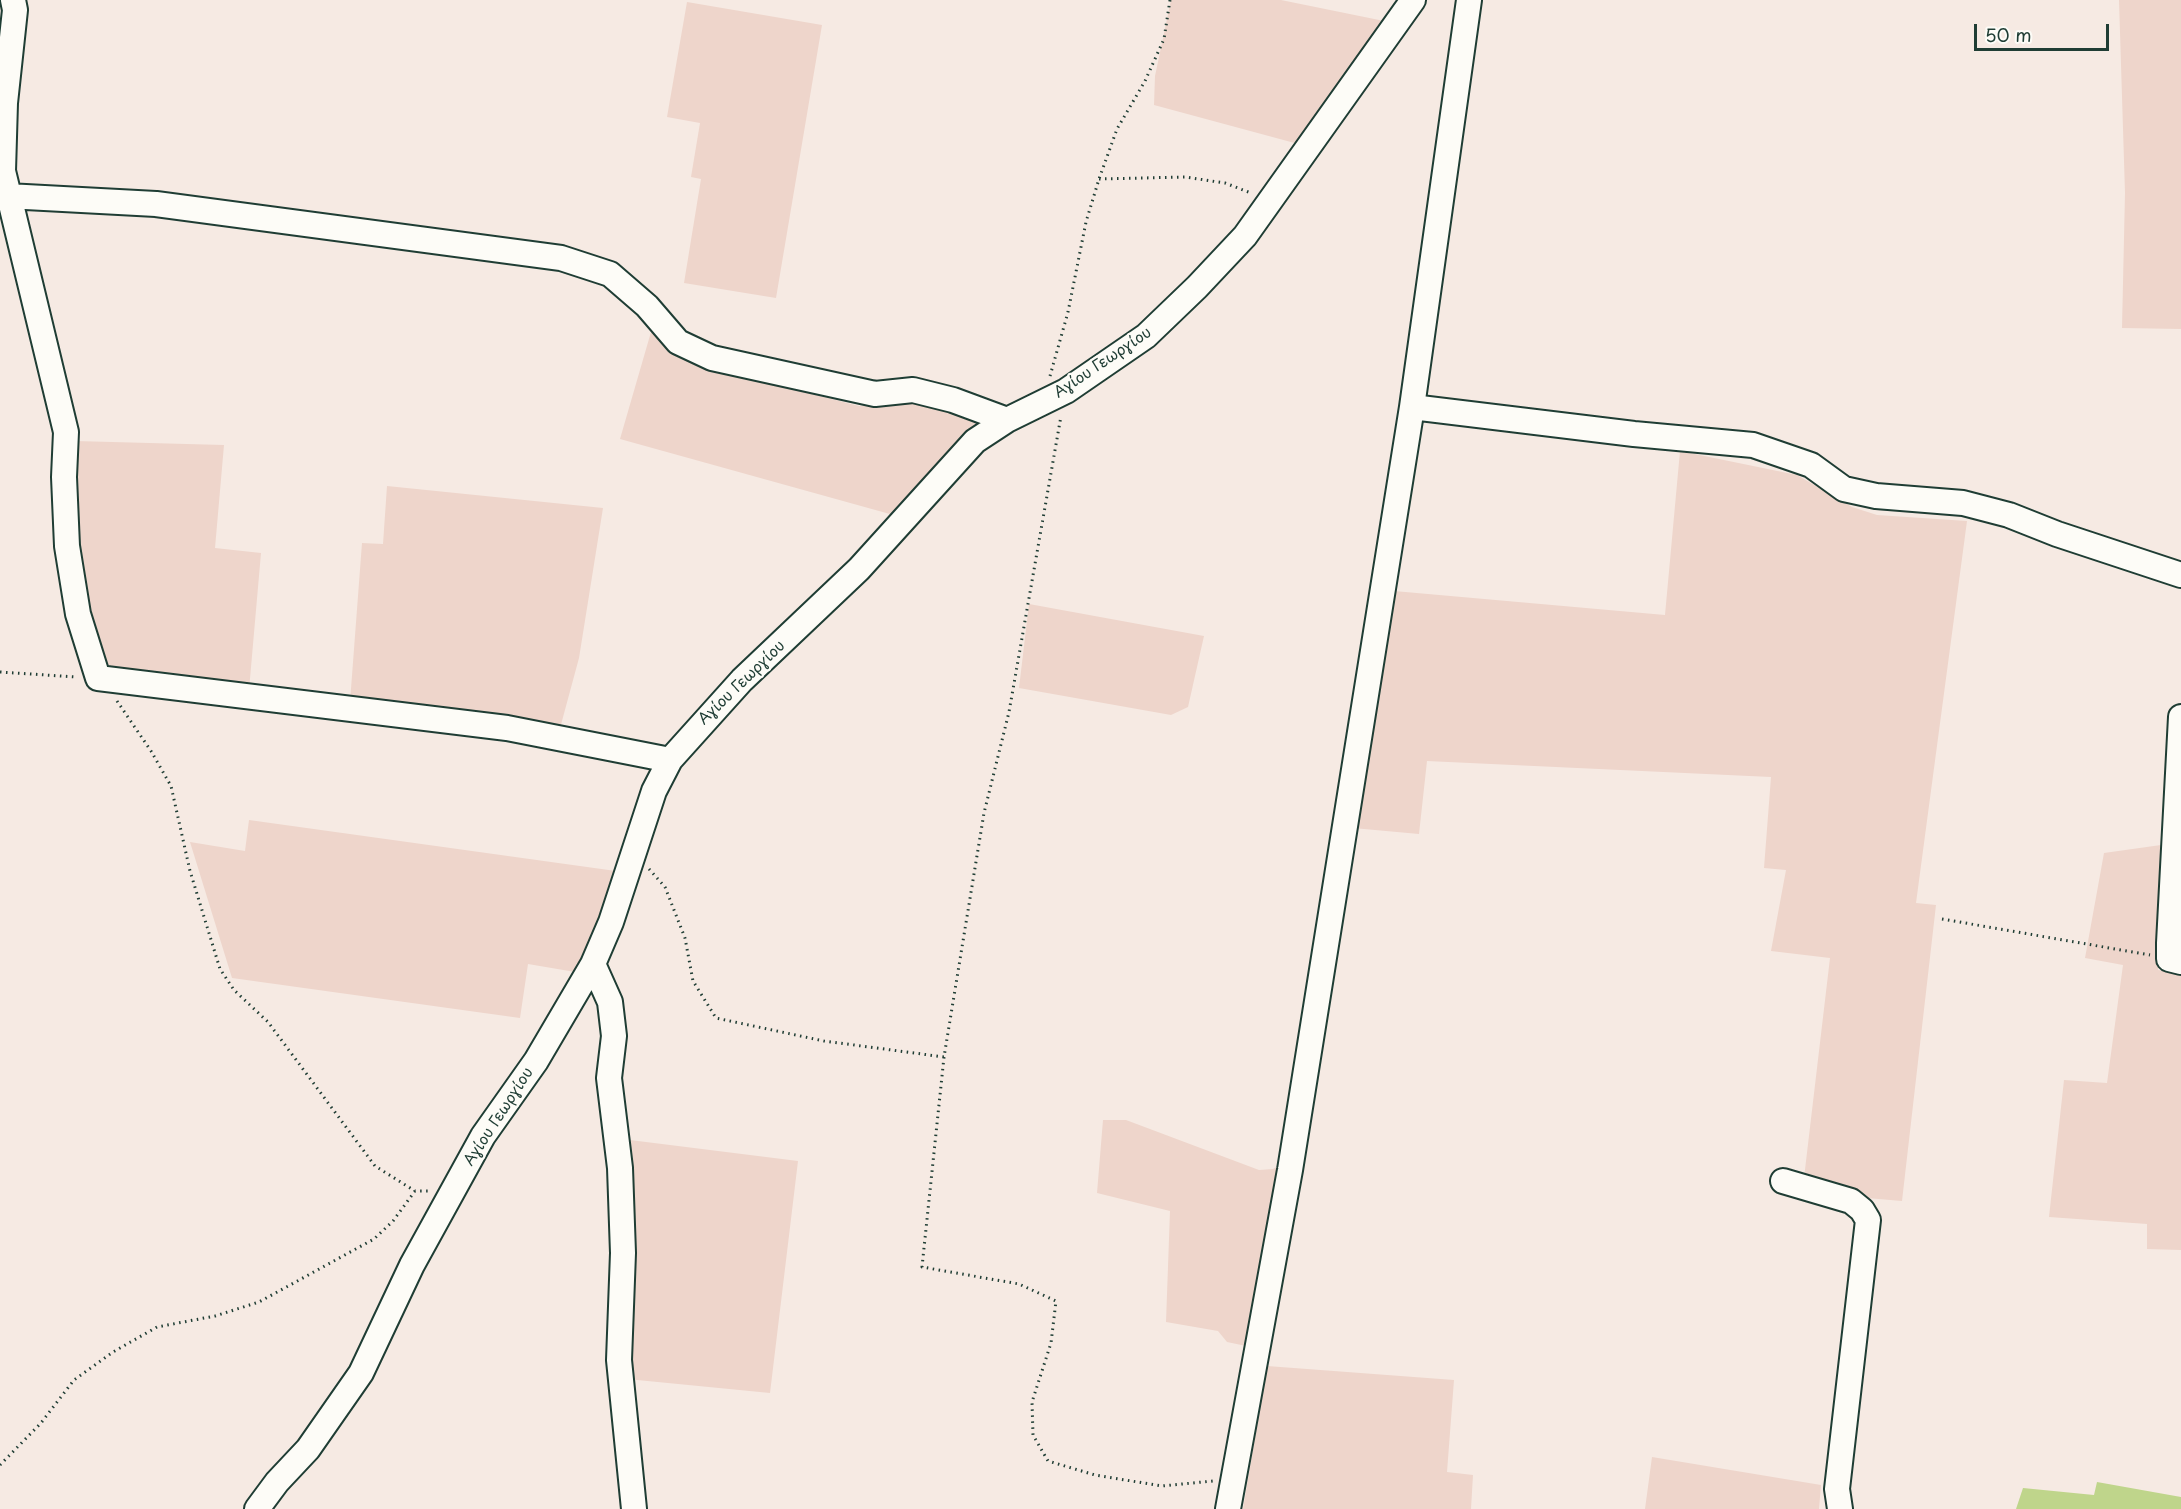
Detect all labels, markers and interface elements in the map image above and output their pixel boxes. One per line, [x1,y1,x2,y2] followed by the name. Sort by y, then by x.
[1977,12,2112,50] scale bar
[1985,21,2032,48] text: 50 m
[1051,324,1155,402] street label: Αγίου Γεωργίου
[695,637,789,729] street label: Αγίου Γεωργίου
[461,1065,537,1169] street label: Αγίου Γεωργίου

